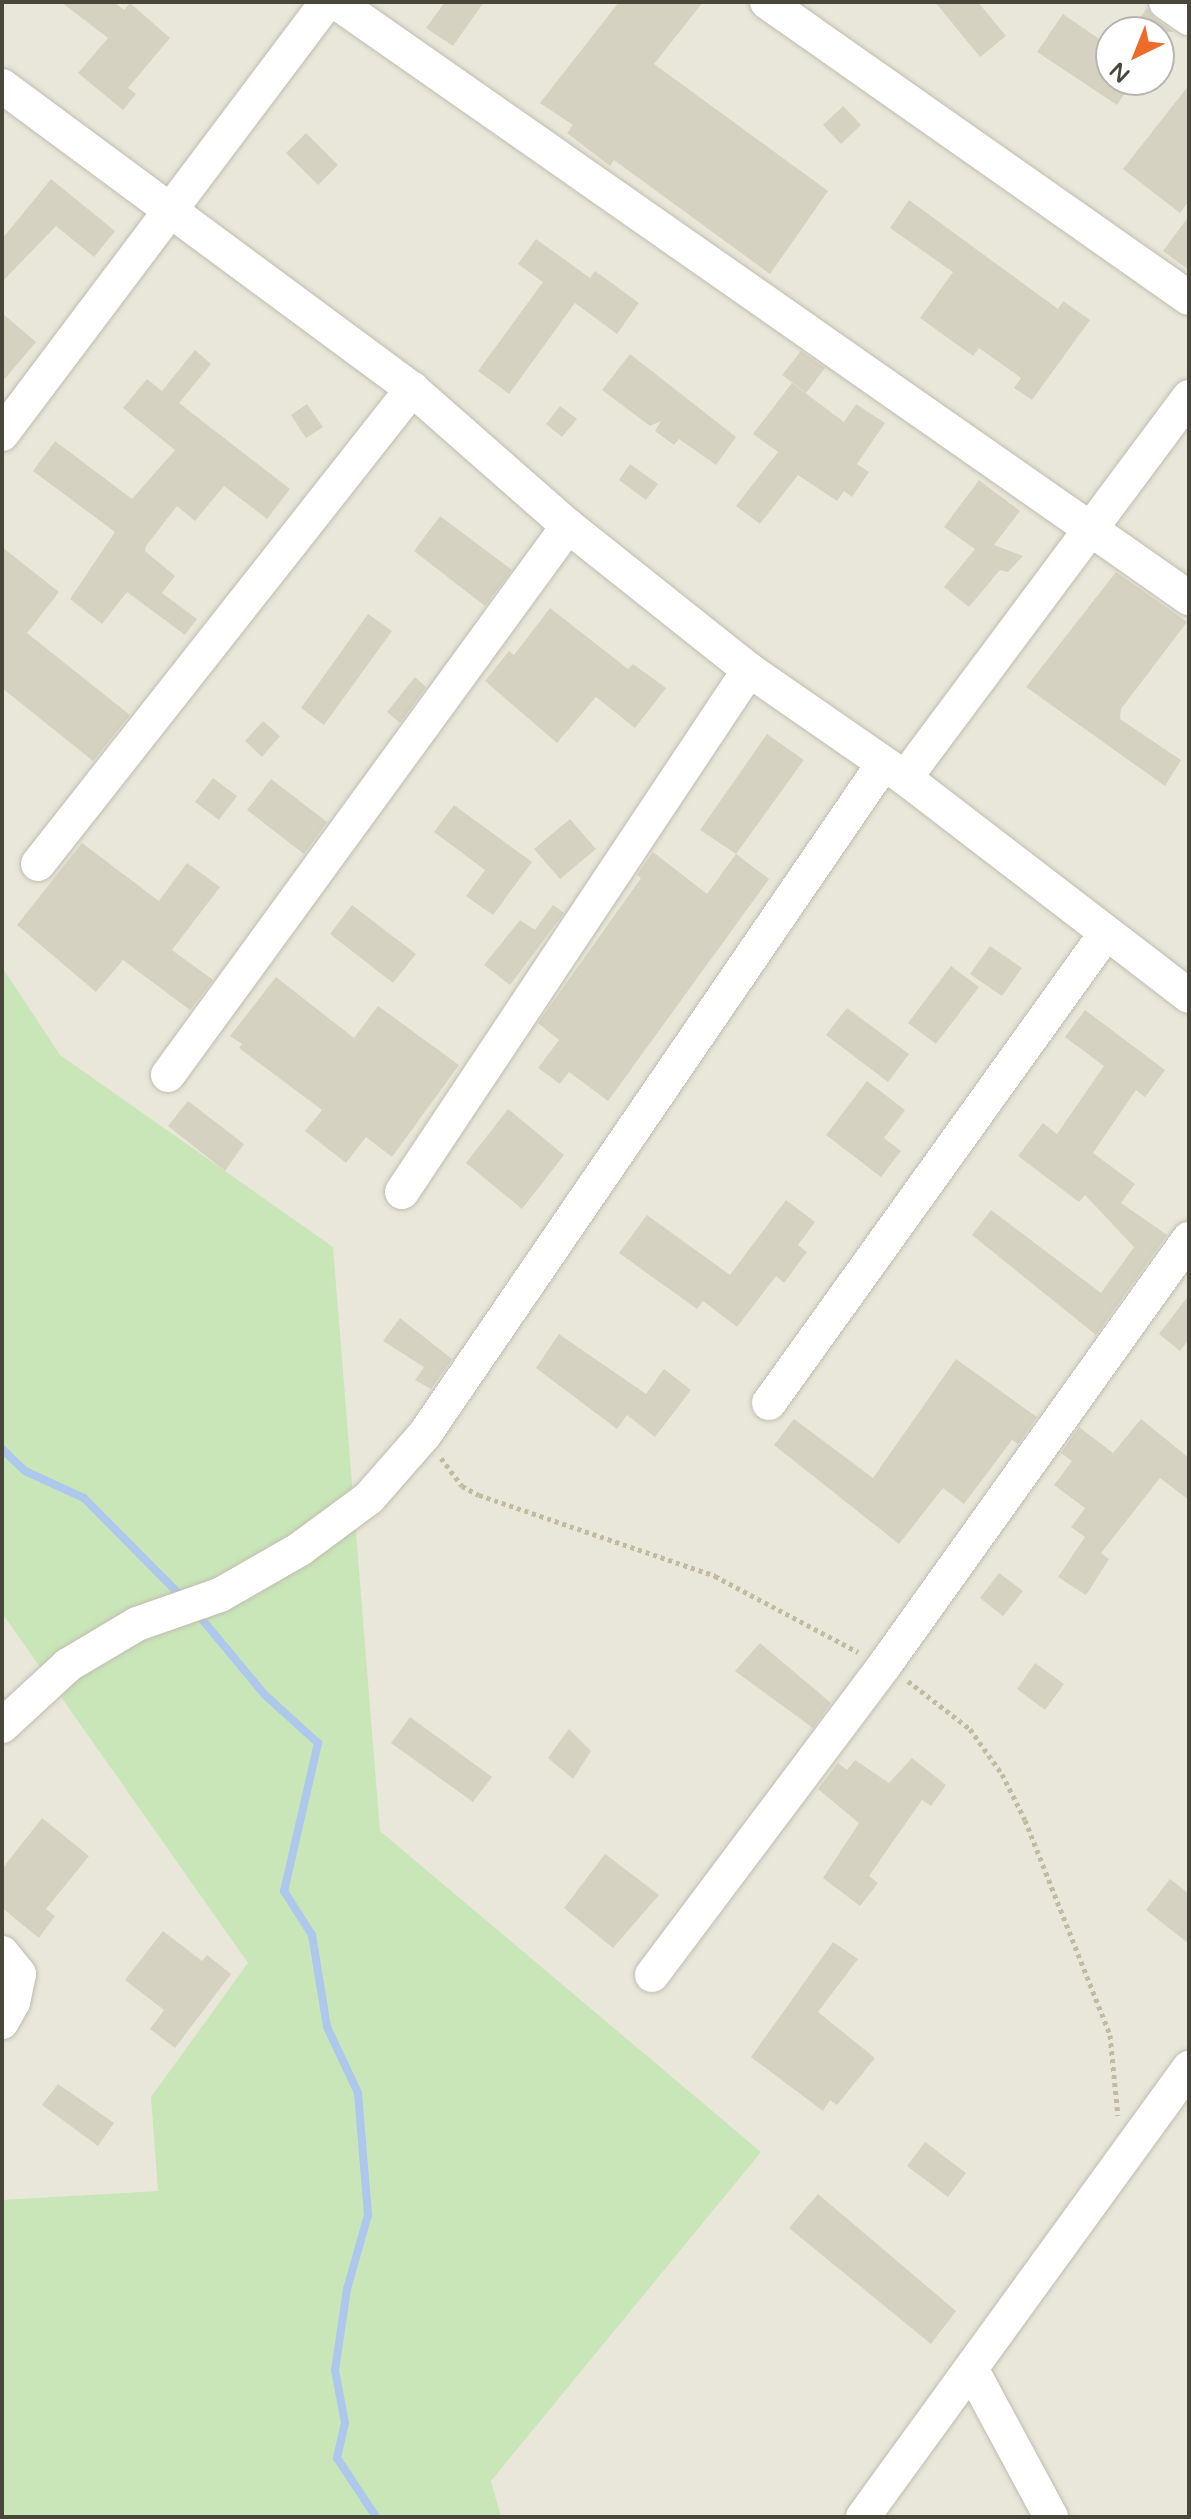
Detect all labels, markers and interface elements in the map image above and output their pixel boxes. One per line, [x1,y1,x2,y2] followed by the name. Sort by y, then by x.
[1095,16,1175,96] north arrow
[1105,57,1135,88] text: N

